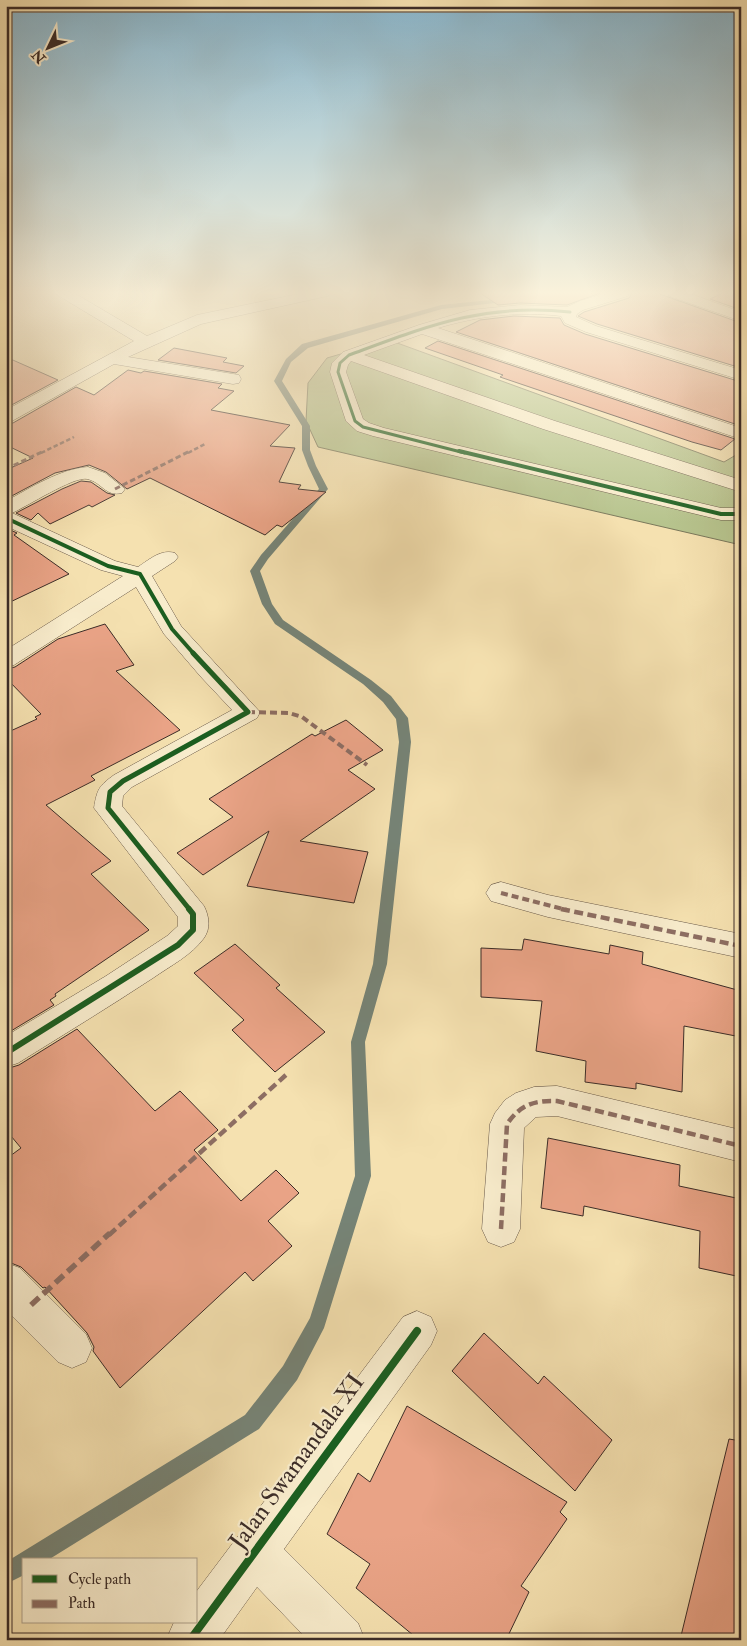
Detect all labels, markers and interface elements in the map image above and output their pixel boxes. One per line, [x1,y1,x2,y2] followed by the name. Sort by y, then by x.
[22,22,72,72] north arrow
[28,46,50,68] text: N
[222,1368,371,1557] street label: Jalan Swamandala XI
[22,1558,198,1624] legend
[68,1570,131,1590] text: Cycle path
[68,1594,95,1613] text: Path

